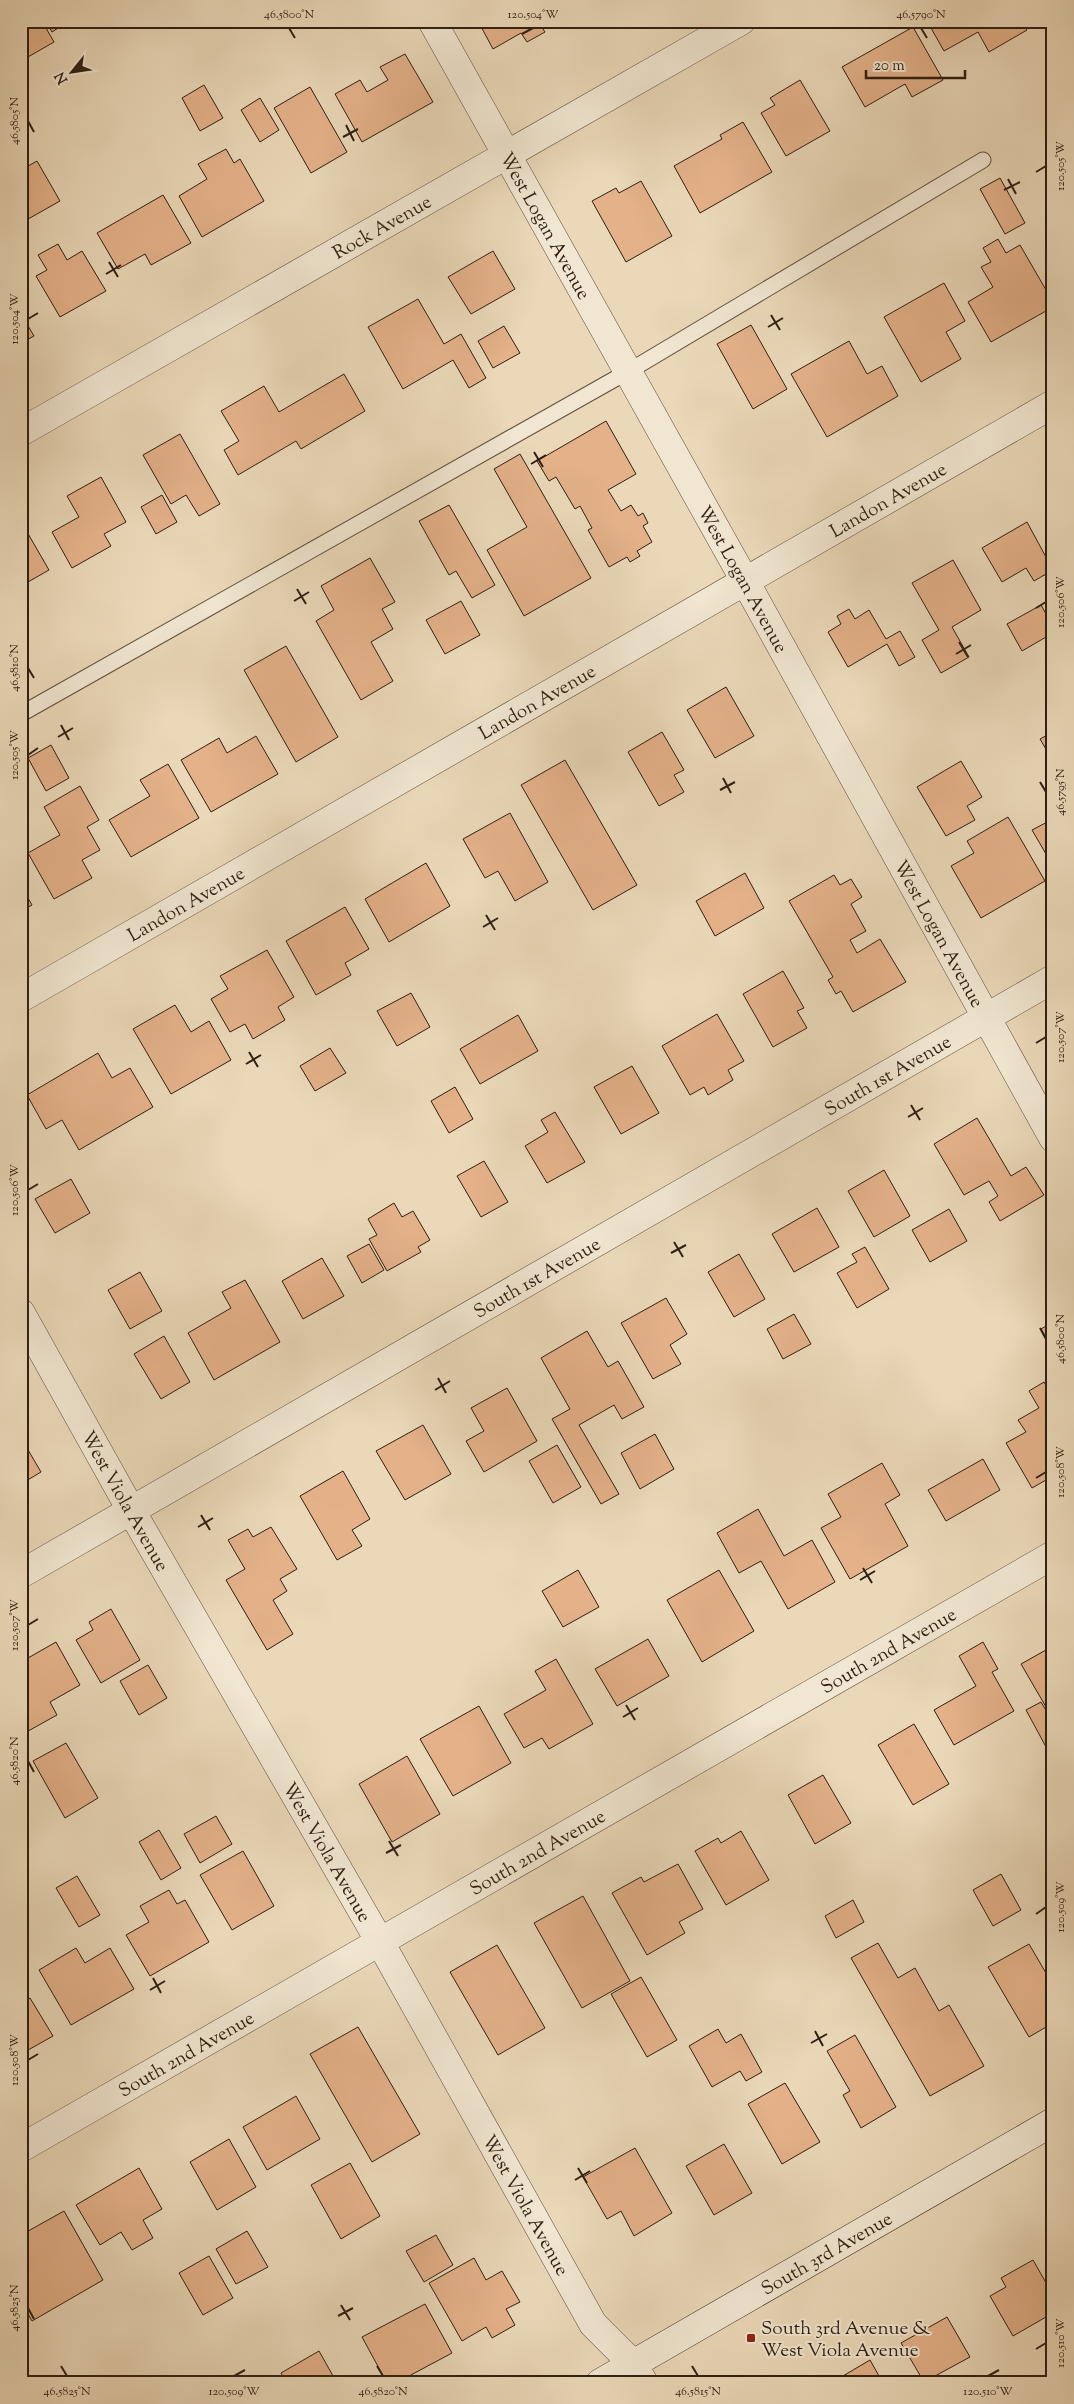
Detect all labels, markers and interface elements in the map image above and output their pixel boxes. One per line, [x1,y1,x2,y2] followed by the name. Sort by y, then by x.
[264,6,314,24] text: 46.5800°N
[508,6,559,24] text: 120.504°W
[896,6,946,24] text: 46.5790°N
[48,48,98,98] north arrow
[866,48,965,80] scale bar
[874,56,905,77] text: 20 m
[51,68,74,87] text: N
[6,97,24,145] text: 46.5805°N
[1052,140,1070,191] text: 120.505°W
[492,148,596,305] street label: West Logan Avenue
[328,189,437,267] street label: Rock Avenue
[6,293,24,344] text: 120.504°W
[825,457,953,546] street label: Landon Avenue
[690,501,793,659] street label: West Logan Avenue
[1052,576,1070,628] text: 120.506°W
[6,644,24,692] text: 46.5810°N
[474,659,602,748] street label: Landon Avenue
[6,729,24,780] text: 120.505°W
[1052,768,1070,816] text: 46.5795°N
[886,856,989,1013] street label: West Logan Avenue
[123,861,251,950] street label: Landon Avenue
[1052,1011,1070,1063] text: 120.507°W
[820,1029,957,1124] street label: South 1st Avenue
[6,1164,24,1216] text: 120.506°W
[469,1232,606,1326] street label: South 1st Avenue
[1052,1314,1070,1364] text: 46.5800°N
[73,1427,175,1577] street label: West Viola Avenue
[1052,1446,1070,1498] text: 120.508°W
[6,1599,24,1651] text: 120.507°W
[816,1602,962,1702] street label: South 2nd Avenue
[6,1736,24,1786] text: 46.5820°N
[275,1778,377,1928] street label: West Viola Avenue
[465,1804,611,1903] street label: South 2nd Avenue
[1052,1881,1070,1933] text: 120.509°W
[114,2006,260,2105] street label: South 2nd Avenue
[6,2034,24,2086] text: 120.508°W
[474,2130,575,2281] street label: West Viola Avenue
[757,2206,898,2303] street label: South 3rd Avenue
[6,2284,24,2332] text: 46.5825°N
[761,2316,930,2365] place label: South 3rd Avenue & West Viola Avenue
[1052,2318,1070,2368] text: 120.510°W
[745,2332,757,2344] marker: South 3rd Avenue & West Viola Avenue
[43,2383,91,2401] text: 46.5825°N
[208,2383,260,2401] text: 120.509°W
[358,2383,408,2401] text: 46.5820°N
[675,2383,721,2401] text: 46.5815°N
[963,2383,1013,2401] text: 120.510°W

